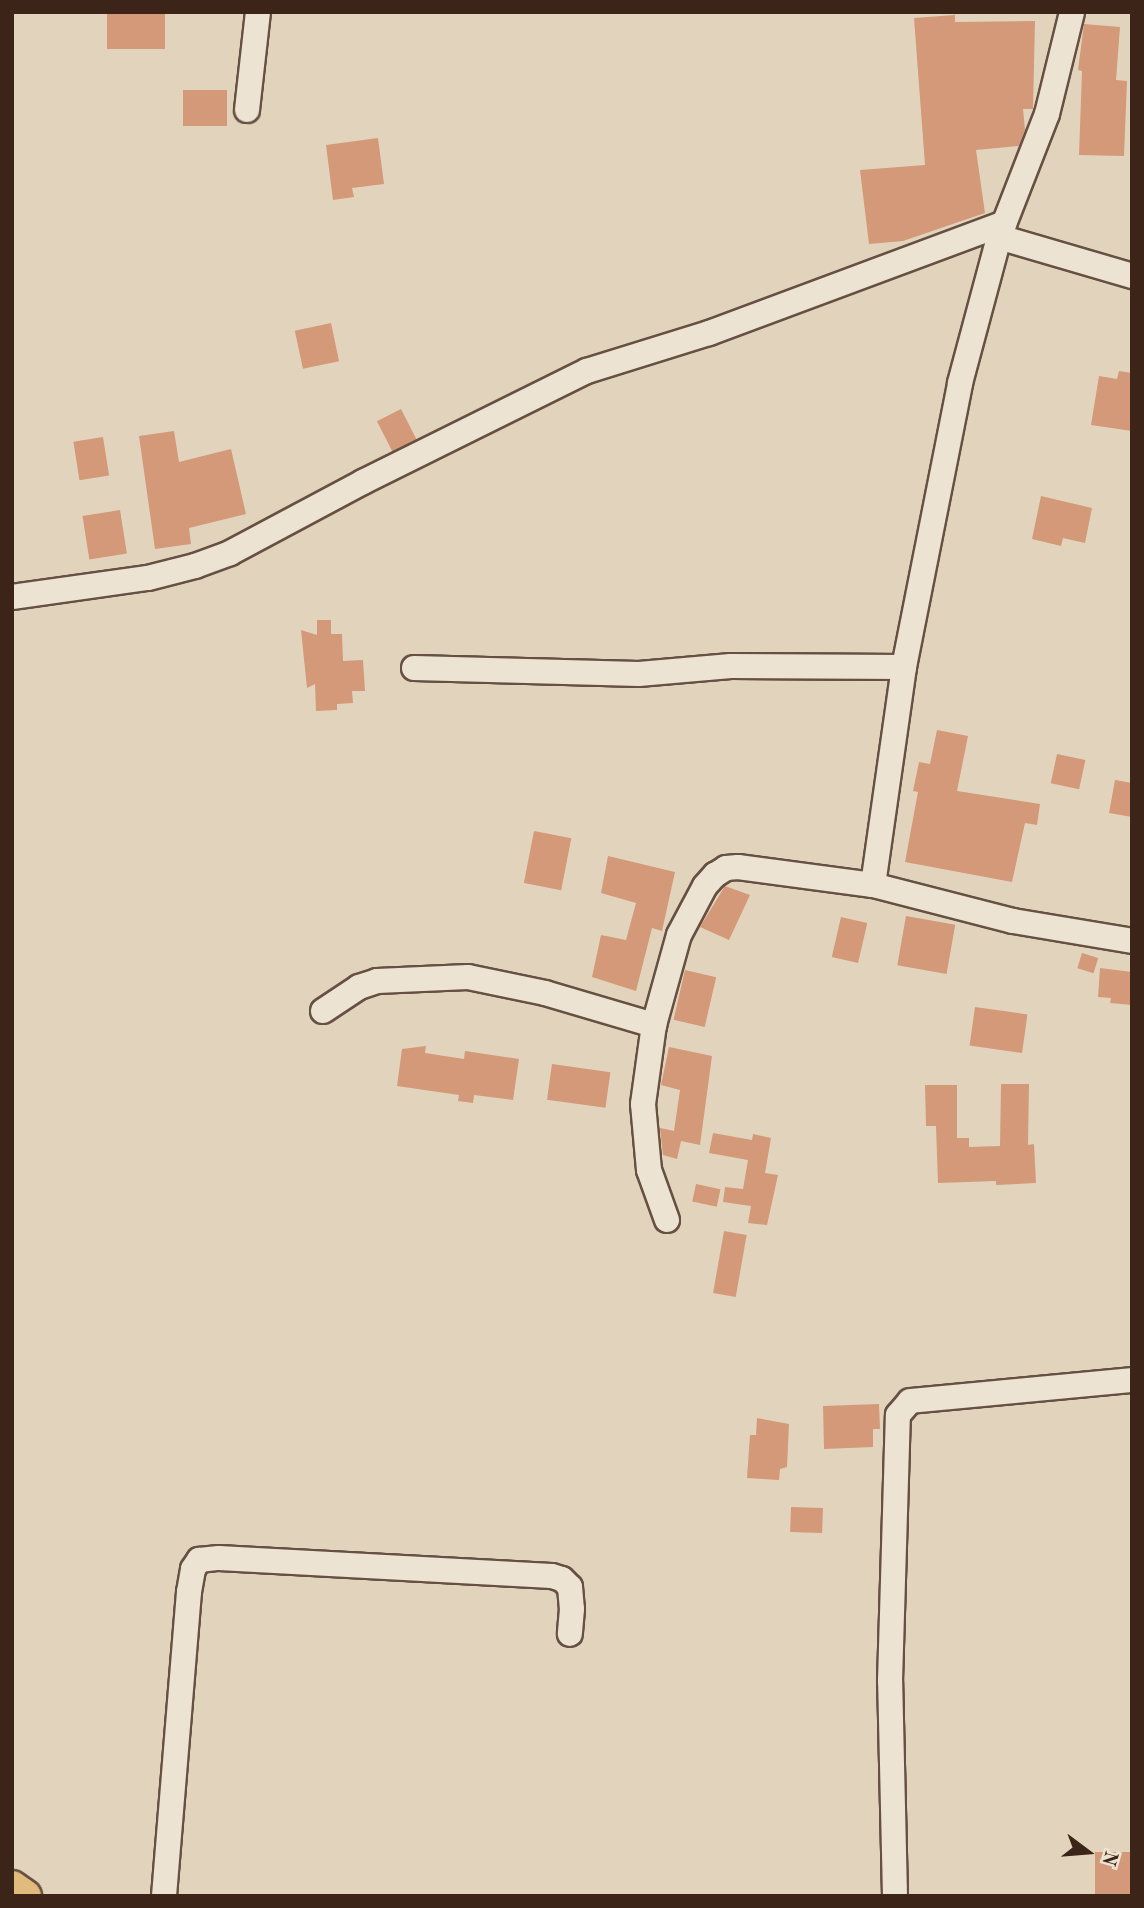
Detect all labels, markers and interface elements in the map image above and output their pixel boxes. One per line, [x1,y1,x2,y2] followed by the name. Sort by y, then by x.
[1053,1817,1123,1887] north arrow
[1098,1848,1120,1868] text: N

